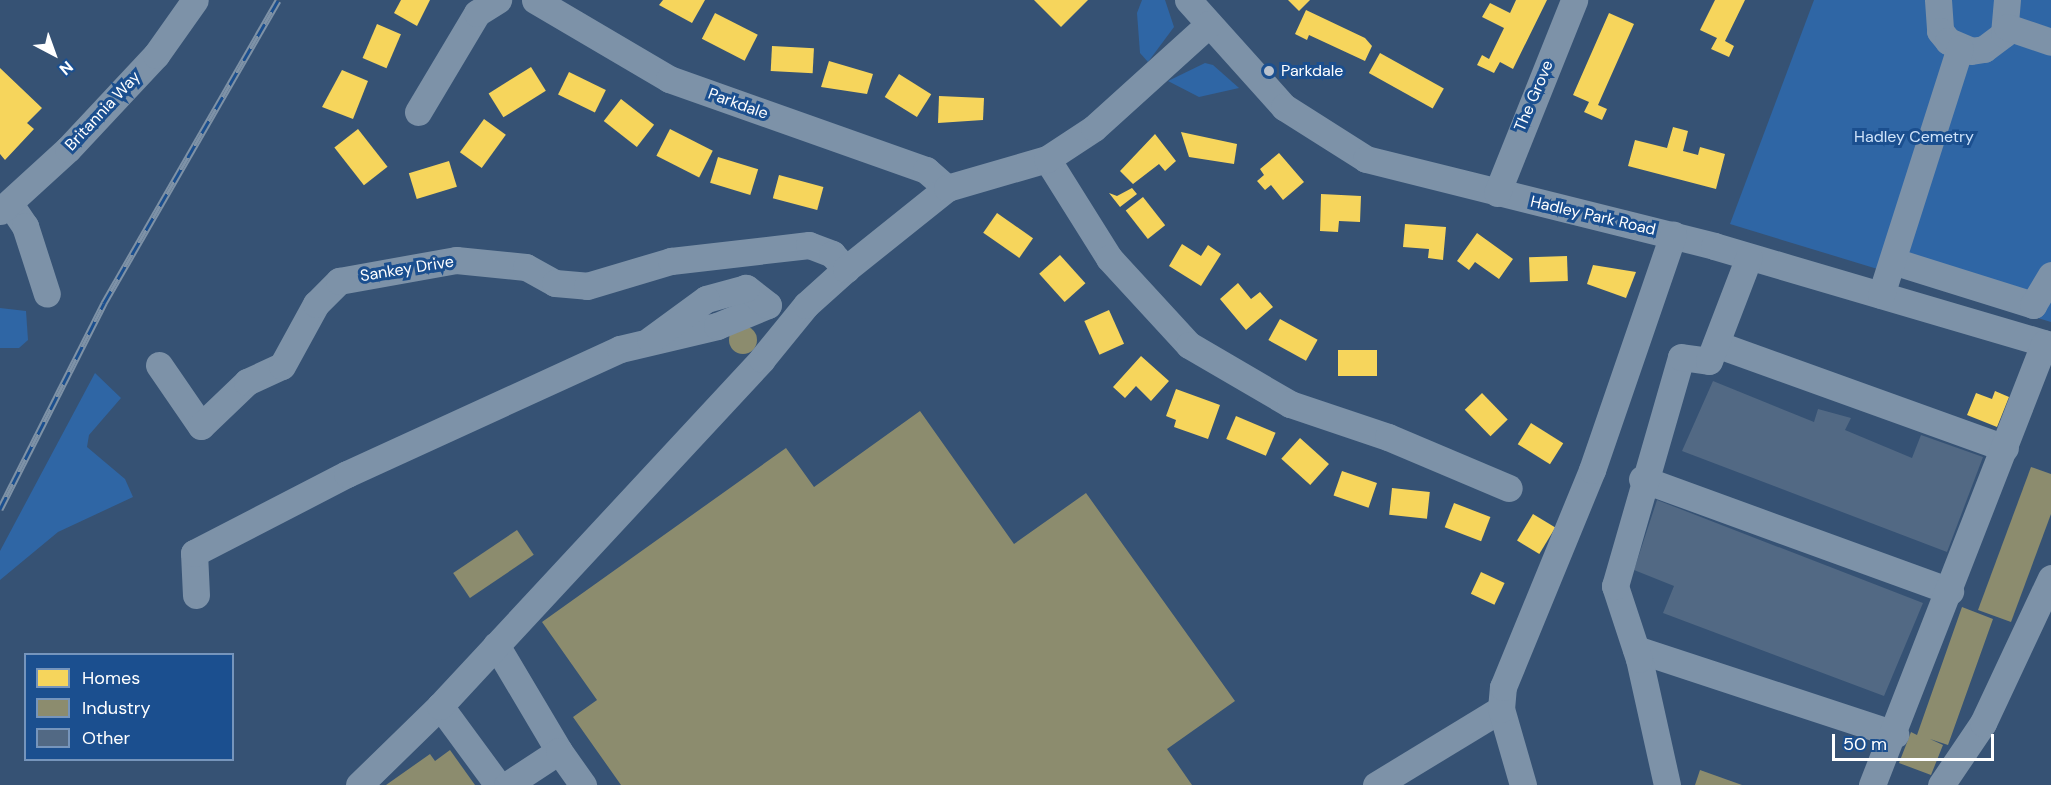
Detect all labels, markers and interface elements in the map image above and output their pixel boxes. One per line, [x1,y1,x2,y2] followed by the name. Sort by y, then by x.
[24,24,84,84] north arrow
[55,56,77,80] text: N
[1510,58,1558,134] street label: The Grove
[1281,61,1343,81] place label: Parkdale
[1262,64,1276,78] marker: Parkdale
[61,67,145,155] street label: Britannia Way
[705,84,771,124] street label: Parkdale
[1854,127,1974,147] park label: Hadley Cemetry
[1528,192,1658,240] street label: Hadley Park Road
[359,252,455,286] street label: Sankey Drive
[24,653,234,761] legend
[82,666,140,690] text: Homes
[82,696,151,720] text: Industry
[1835,722,1997,760] scale bar
[82,726,130,750] text: Other
[1843,732,1887,756] text: 50 m

